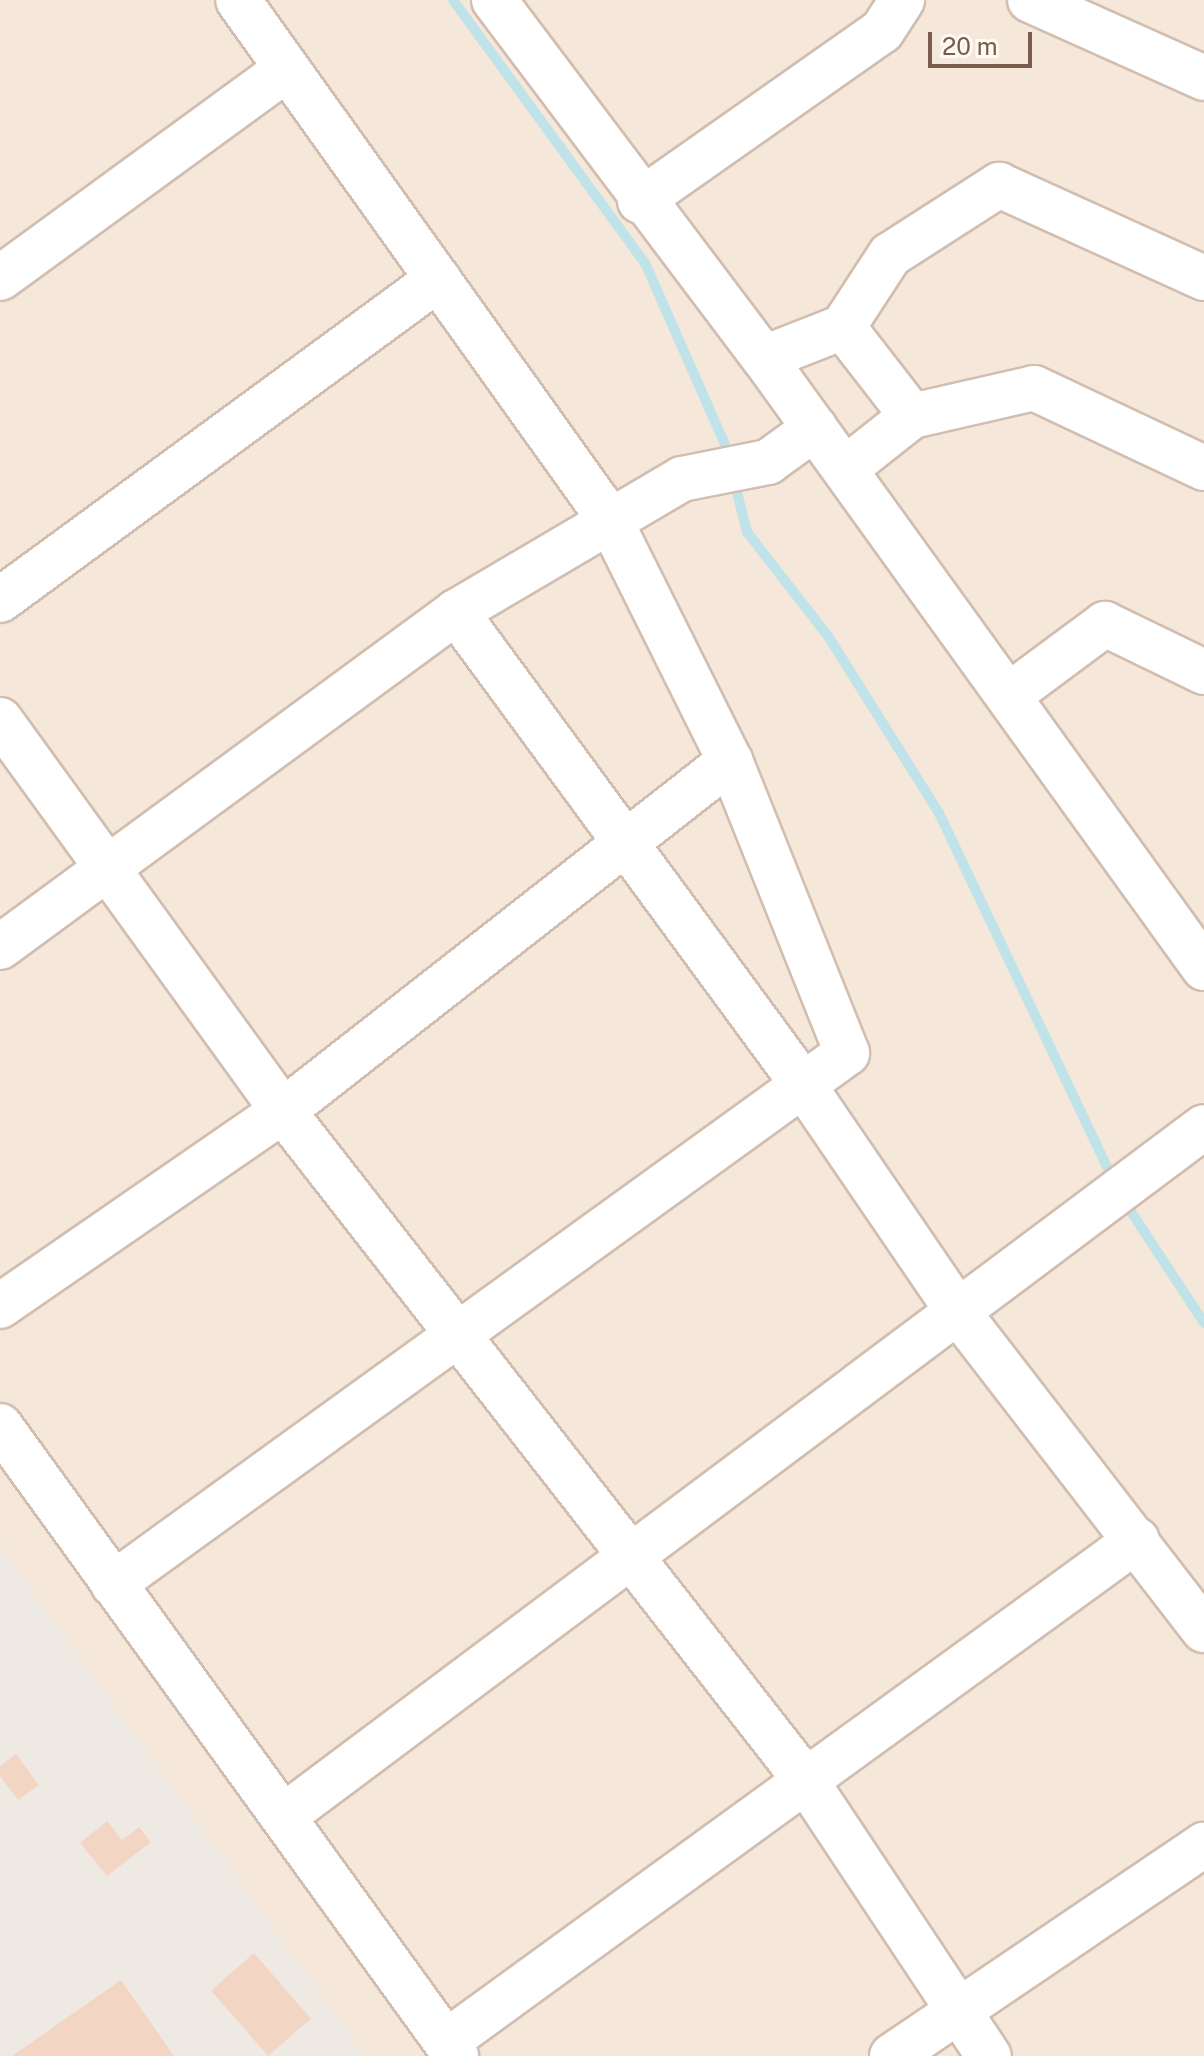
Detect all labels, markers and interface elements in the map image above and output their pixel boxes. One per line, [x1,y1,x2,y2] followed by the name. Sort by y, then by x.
[932,16,1036,66] scale bar
[942,32,998,60] text: 20 m

